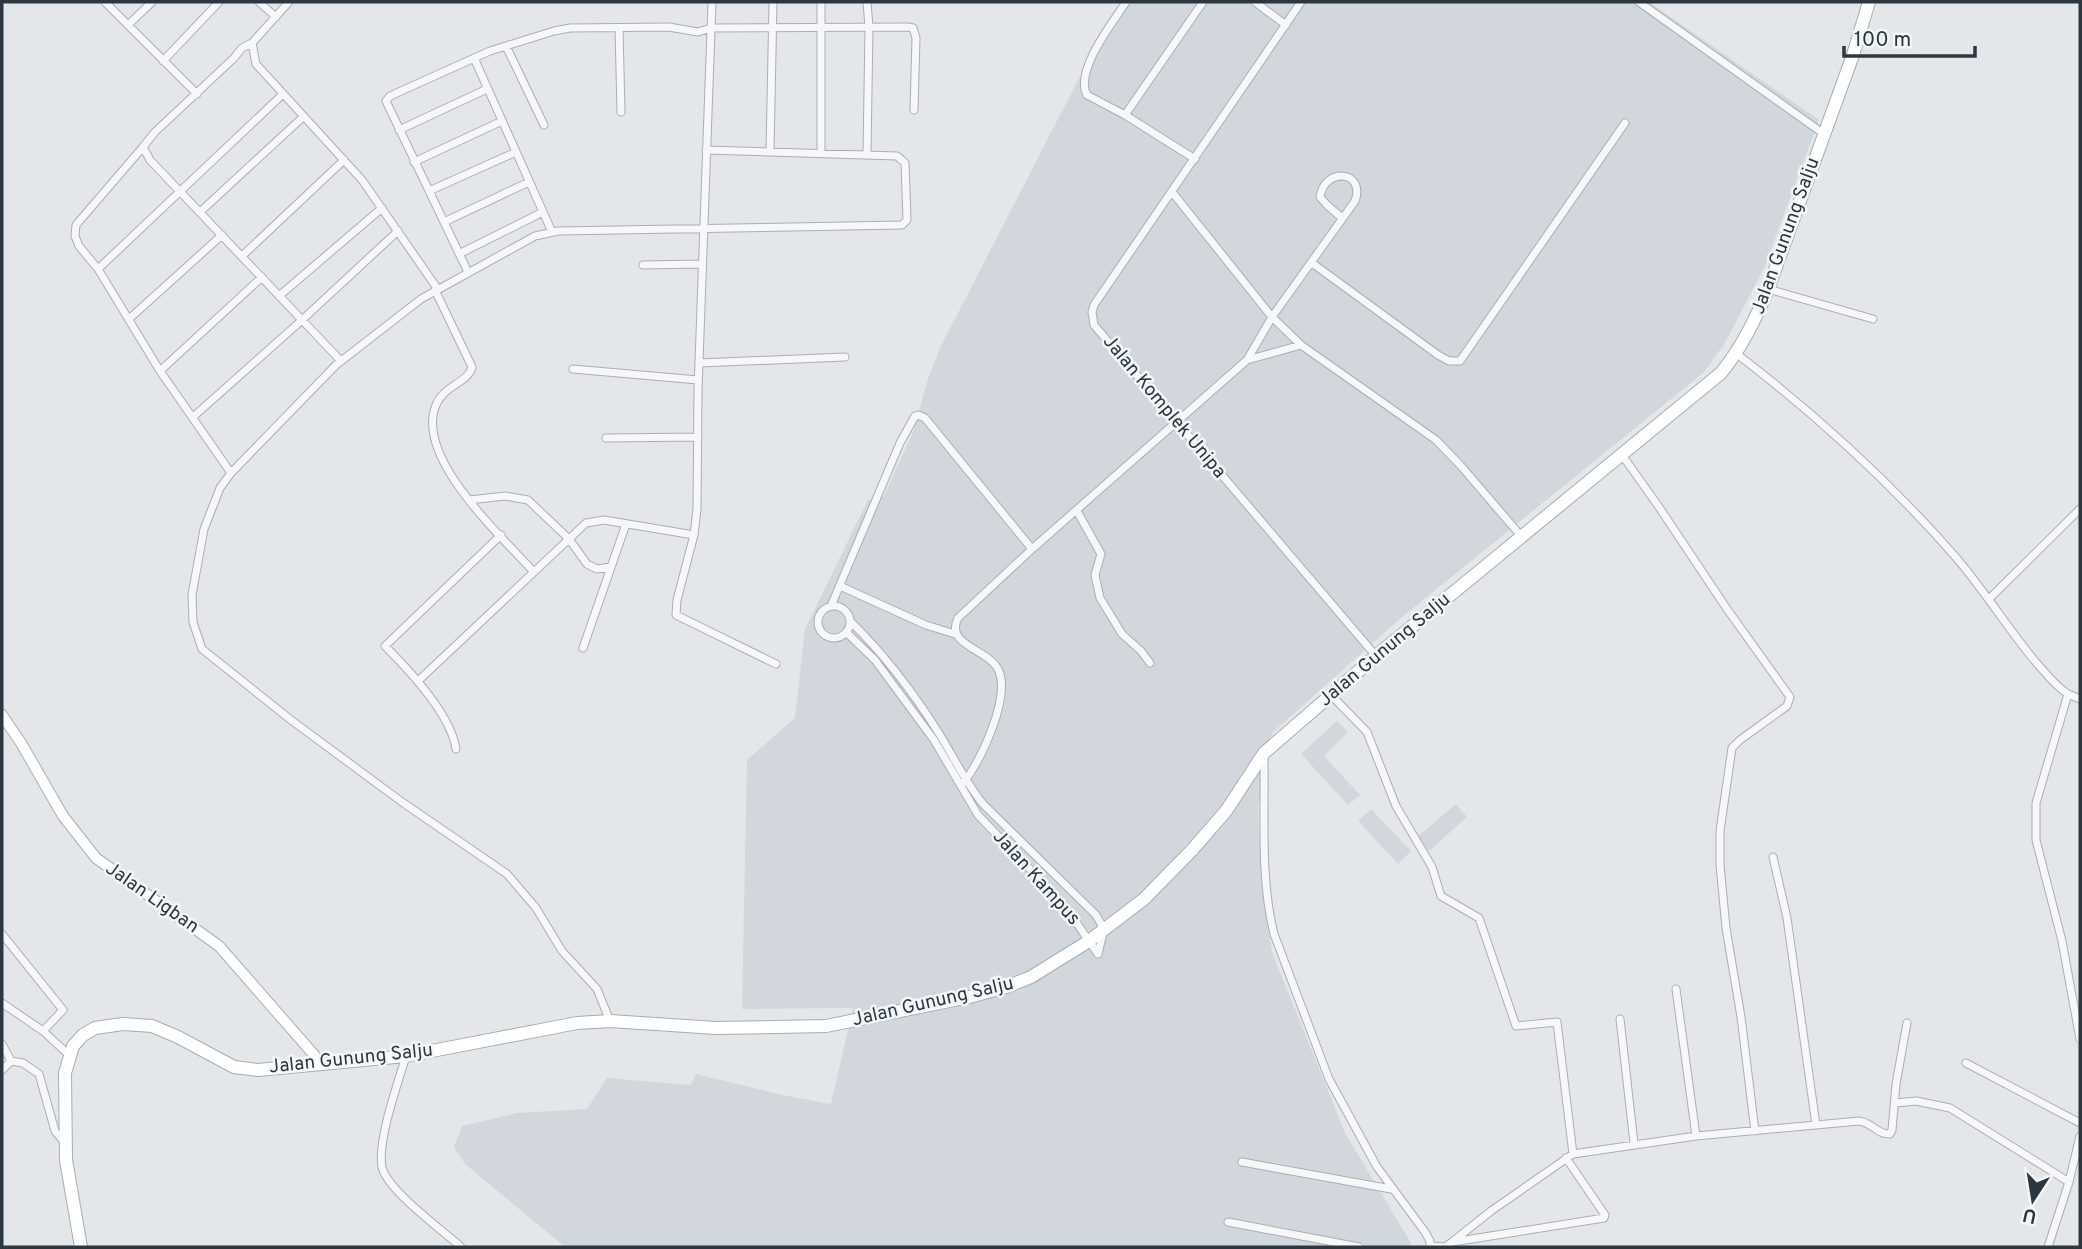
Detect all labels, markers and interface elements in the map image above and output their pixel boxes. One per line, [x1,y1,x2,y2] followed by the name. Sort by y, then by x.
[1844,14,1975,58] scale bar
[1854,27,1911,54] text: 100 m
[1747,154,1825,318] street label: Jalan Gunung Salju
[1097,330,1231,484] street label: Jalan Komplek Unipa
[1314,588,1456,712] street label: Jalan Gunung Salju
[987,825,1085,931] street label: Jalan Kampus
[101,857,203,939] street label: Jalan Ligban
[850,972,1016,1032] street label: Jalan Gunung Salju
[268,1038,434,1080] street label: Jalan Gunung Salju
[1998,1165,2068,1235] north arrow
[2021,1202,2039,1228] text: U

